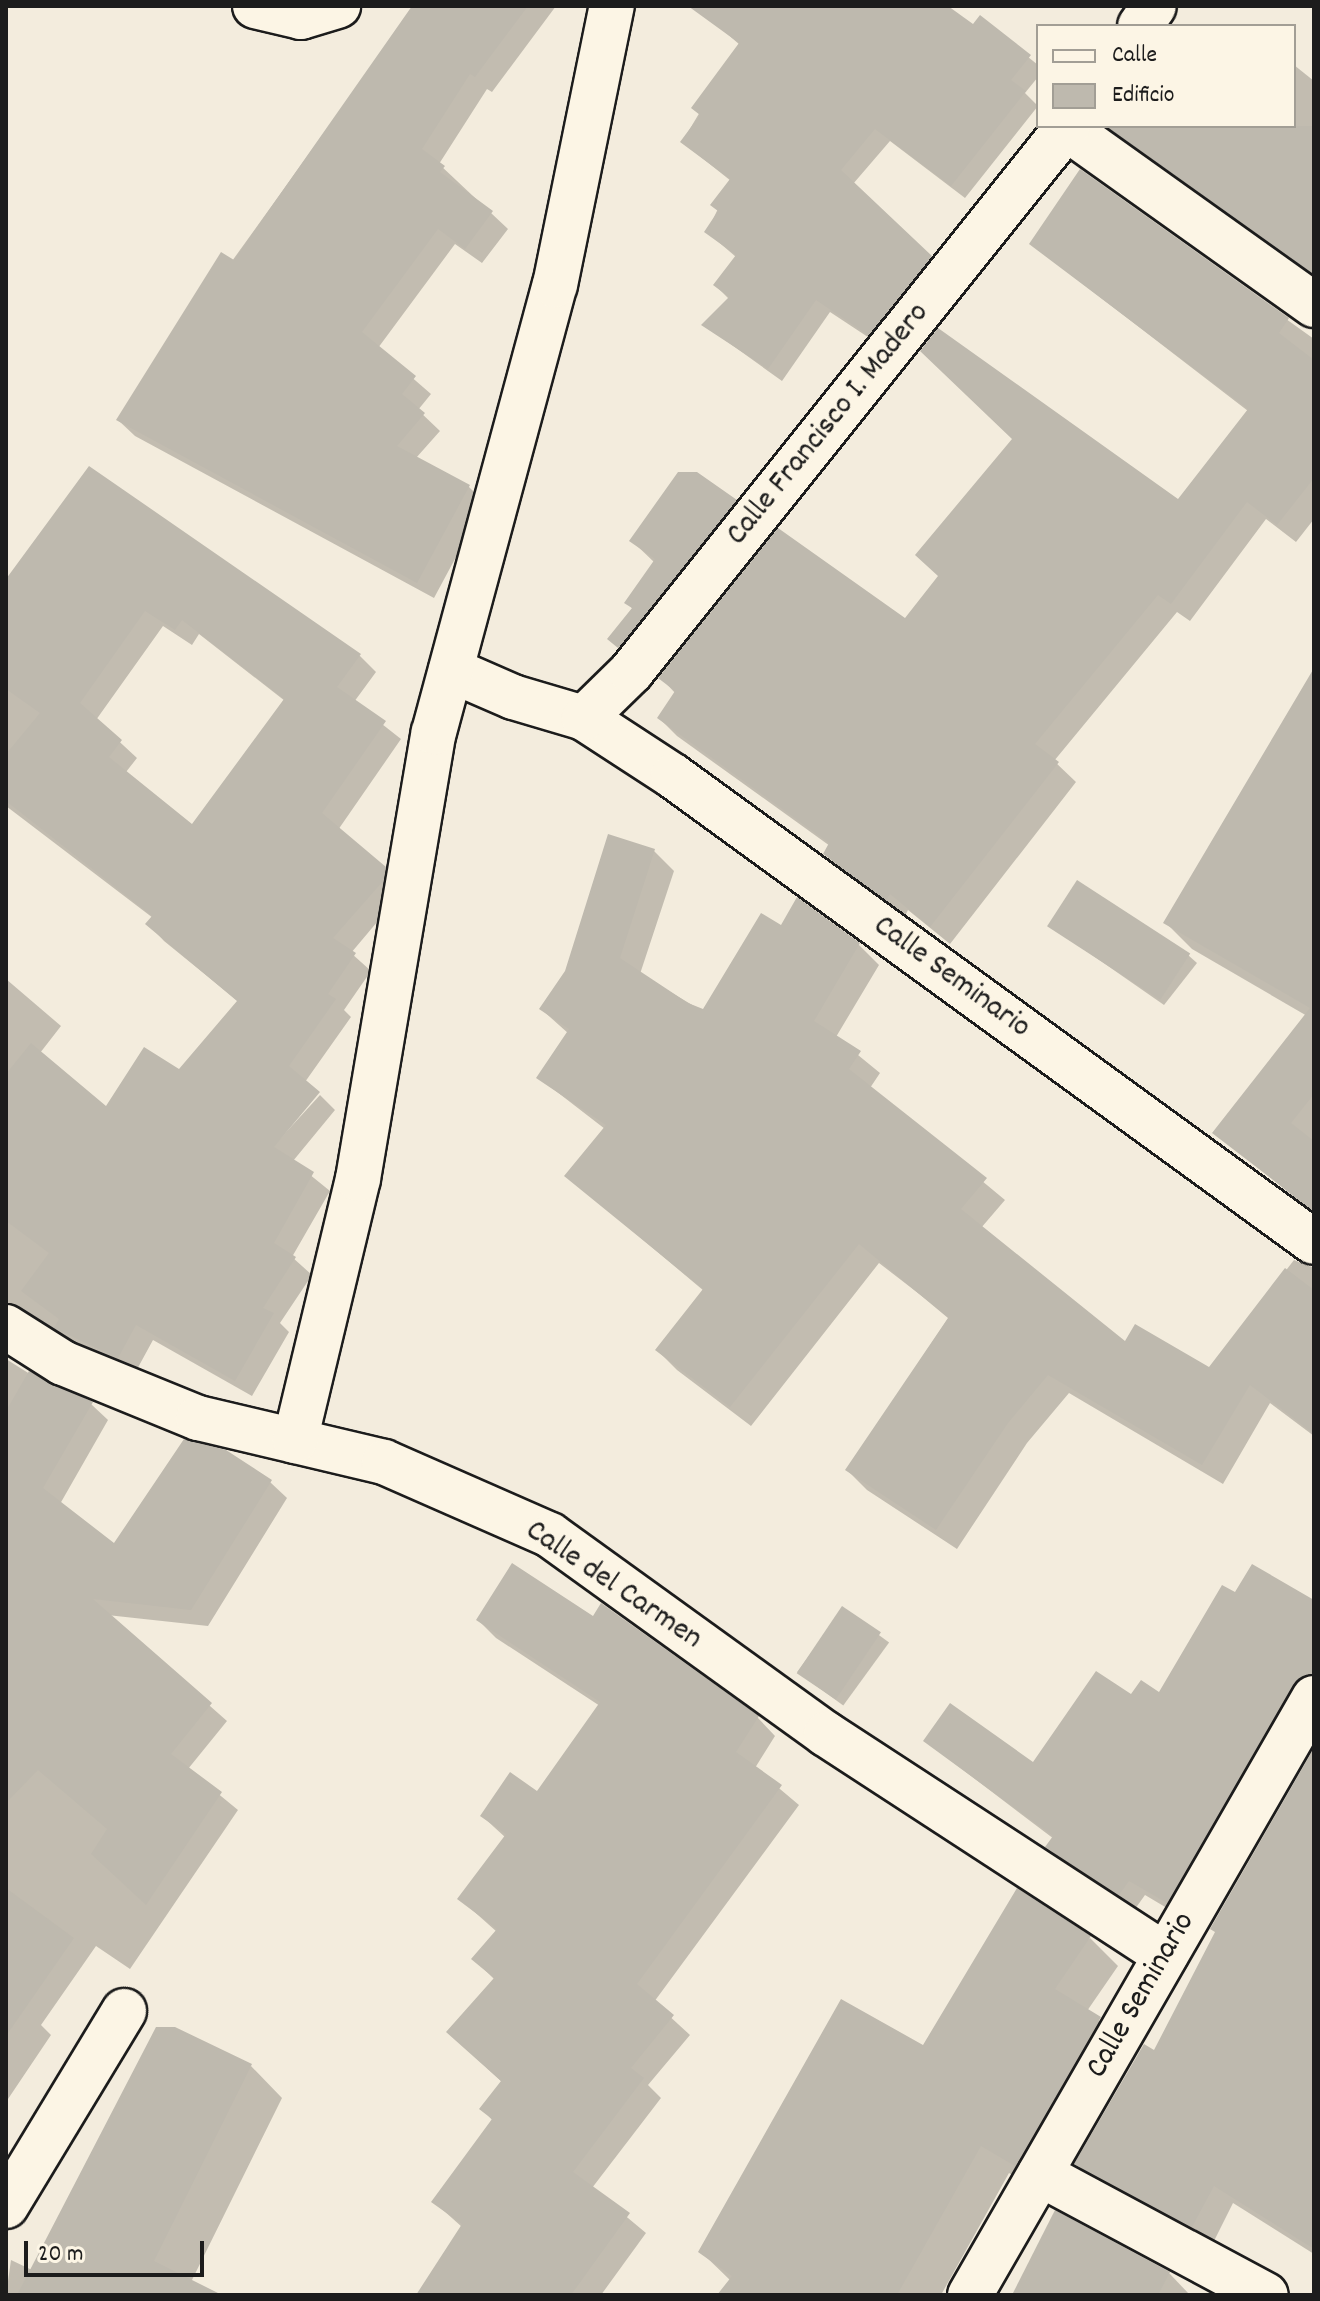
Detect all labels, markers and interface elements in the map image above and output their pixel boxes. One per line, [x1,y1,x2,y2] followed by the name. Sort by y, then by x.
[1036,24,1296,128] legend
[1112,39,1157,73] text: Calle
[1112,79,1174,113] text: Edificio
[719,296,939,554] street label: Calle Francisco I. Madero
[865,908,1037,1048] street label: Calle Seminario
[517,1513,709,1659] street label: Calle del Carmen
[1079,1906,1205,2086] street label: Calle Seminario
[28,2225,208,2275] scale bar
[38,2238,84,2272] text: 20 m

